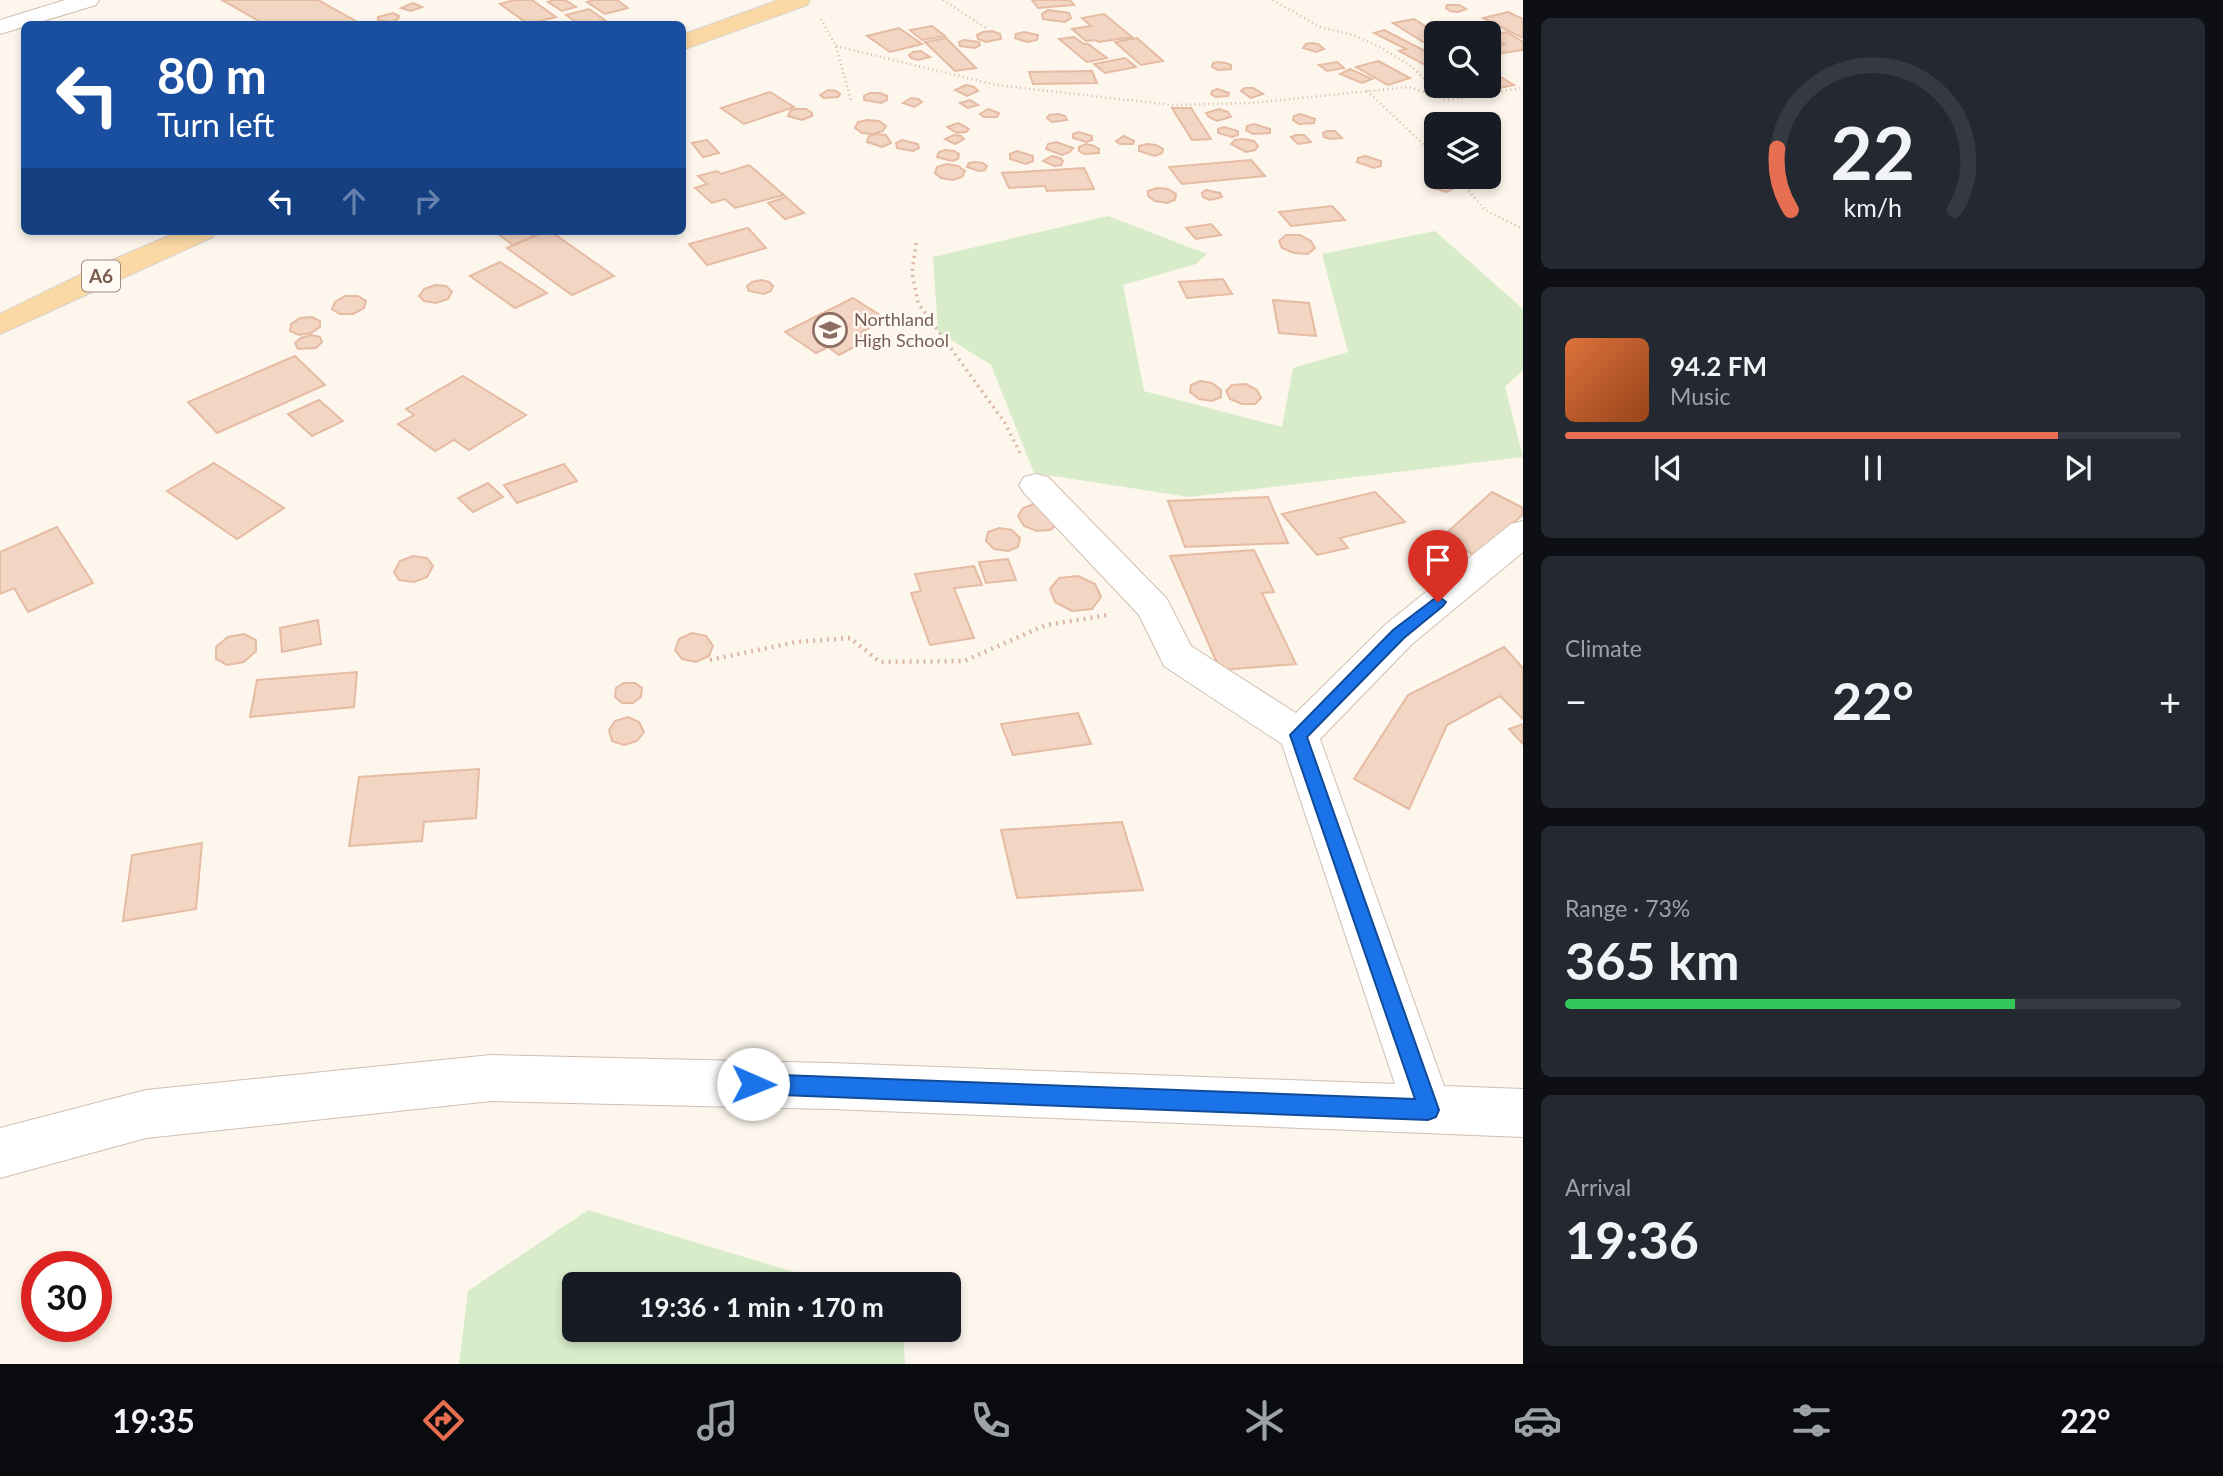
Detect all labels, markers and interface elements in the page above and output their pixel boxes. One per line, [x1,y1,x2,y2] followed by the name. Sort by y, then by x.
[1424,21,1501,189] map controls
[1424,21,1501,98] button: search
[157,46,267,104] text: 80 m
[42,49,133,140] icon: left
[157,105,274,144] text: Turn left
[1831,108,1915,196] text: 22
[1424,112,1501,189] button: layers
[262,182,300,220] icon: left
[335,182,373,220] icon: ahead
[408,182,446,220] icon: right
[1844,191,1902,221] text: km/h
[82,260,120,292] road number: A6
[854,308,949,351] place label: Northland High School
[811,311,849,349] school or university icon: Northland High School
[1670,350,1767,382] text: 94.2 FM
[1670,382,1730,410] text: Music
[1649,449,1687,487] icon: previous
[1854,449,1892,487] icon: pause
[2059,449,2097,487] icon: next
[1408,530,1468,602] pin
[1419,541,1457,579] icon: arrive
[1565,634,1642,662] text: Climate
[1832,669,1914,731] text: 22°
[1565,678,1587,724] text: −
[2159,678,2181,724] text: +
[1565,894,1690,922] text: Range · 73%
[1565,929,1739,991] text: 365 km
[716,1047,790,1121] position arrow
[1565,1173,1631,1201] text: Arrival
[1565,1208,1699,1270] text: 19:36
[21,1251,112,1342] speed limit sign: 30
[639,1291,884,1323] text: 19:36 · 1 min · 170 m
[419,1396,468,1445] icon: directions
[693,1396,742,1445] icon: music
[966,1396,1015,1445] icon: phone
[1240,1396,1289,1445] icon: climate
[1513,1396,1562,1445] icon: car
[1787,1396,1836,1445] icon: filters
[112,1401,195,1440] text: 19:35
[2060,1401,2111,1440] text: 22°

